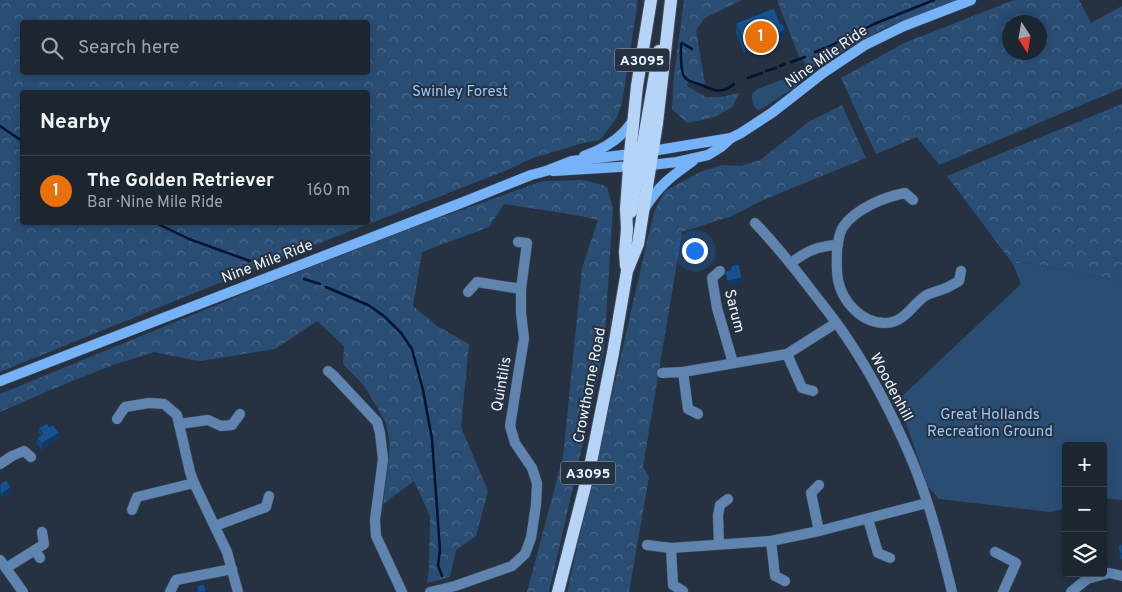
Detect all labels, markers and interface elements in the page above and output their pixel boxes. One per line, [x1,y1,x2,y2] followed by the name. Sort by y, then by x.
[1002,15,1047,60] north arrow
[745,18,777,56] pin: 1
[20,20,370,75] search box
[782,22,872,93] street label: Nine Mile Ride
[38,34,66,62] icon: search
[78,36,180,60] text: Search here
[614,48,670,72] road number: A3095
[412,83,508,102] park label: Swinley Forest
[40,109,111,136] text: Nearby
[87,169,274,193] text: The Golden Retriever
[53,181,59,201] text: 1
[307,181,350,201] text: 160 m
[87,193,223,213] text: Bar · Nine Mile Ride
[219,236,316,289] street label: Nine Mile Ride
[682,238,708,264] your location
[719,288,748,335] street label: Sarum
[570,326,611,445] street label: Crowthorne Road
[865,350,917,425] street label: Woodenhill
[488,355,517,413] street label: Quintilis
[927,406,1053,442] park label: Great Hollands Recreation Ground
[1062,442,1107,577] map controls
[1062,442,1107,487] button: +
[560,462,616,484] road number: A3095
[1062,487,1107,532] button: −
[1062,532,1107,577] button: layers

